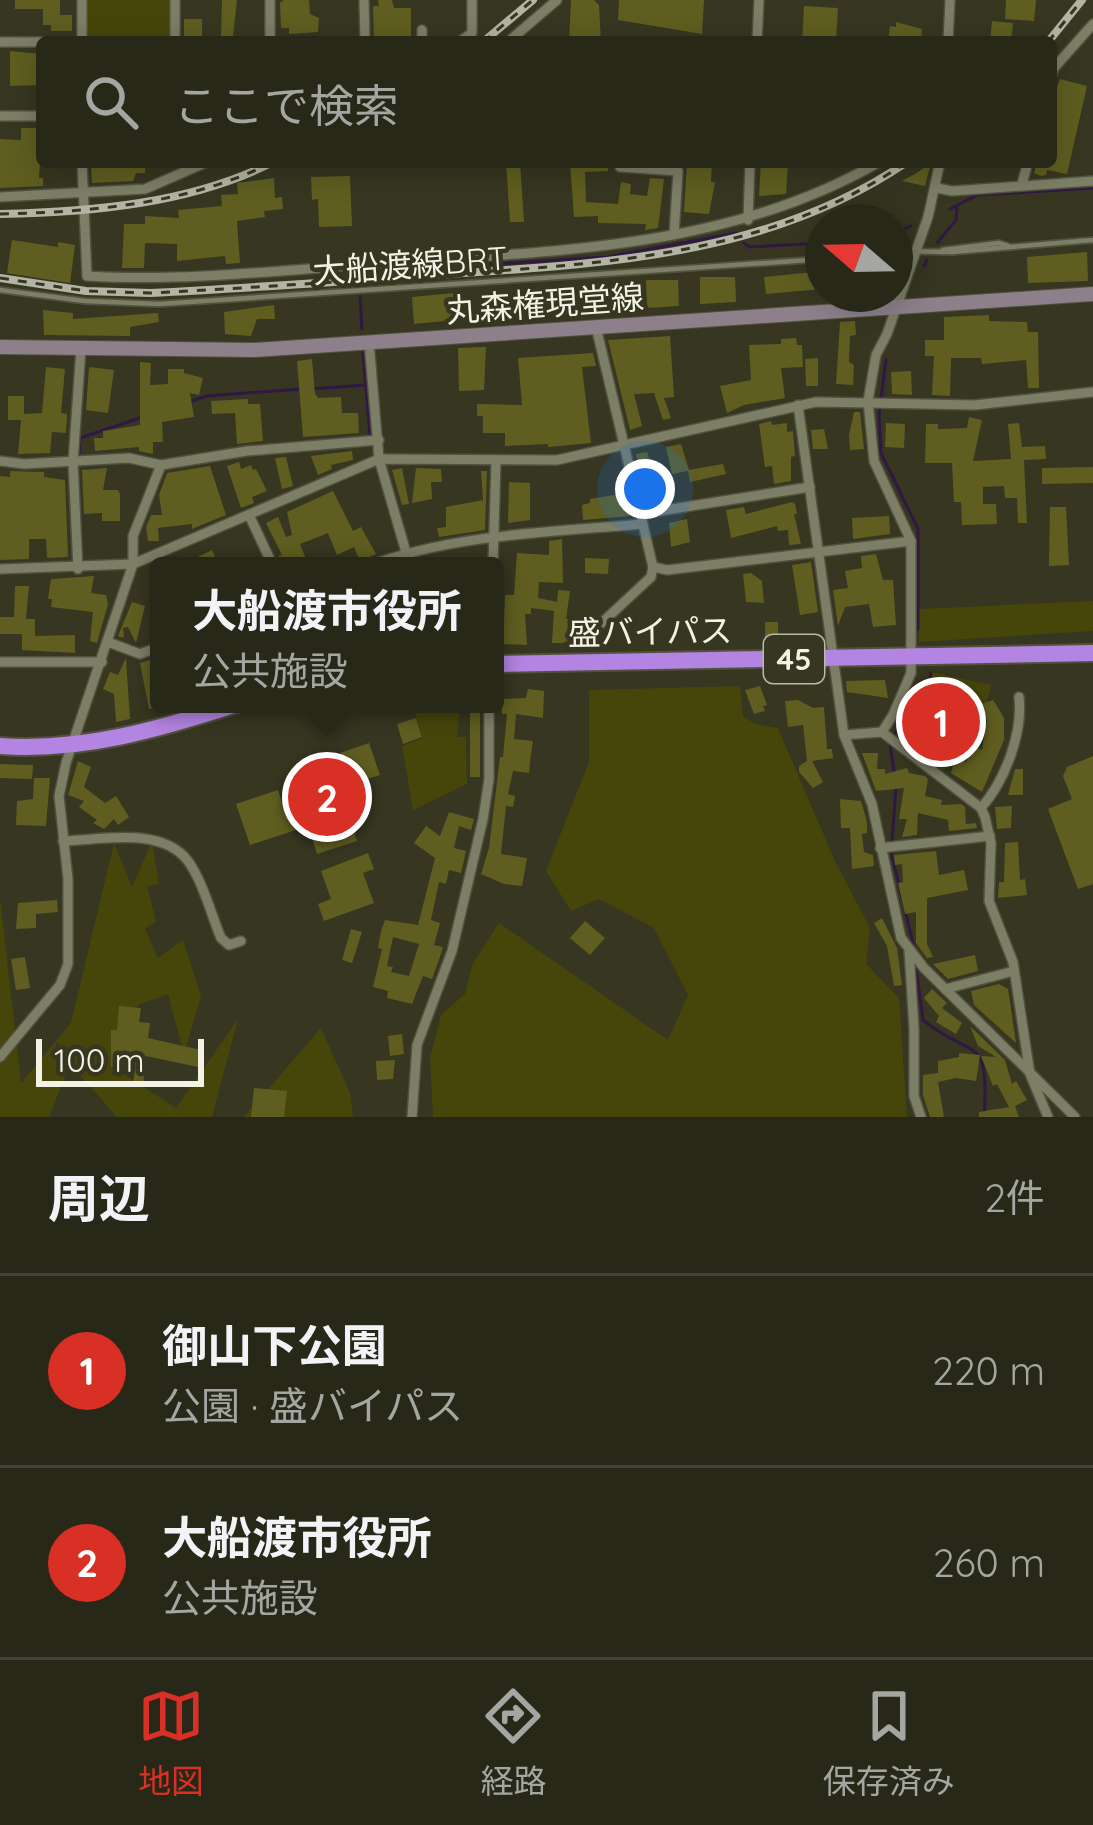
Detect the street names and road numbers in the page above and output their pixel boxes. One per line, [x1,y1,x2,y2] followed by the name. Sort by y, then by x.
[311,237,509,291] street label: 大船渡線BRT
[445,276,645,330] street label: 丸森権現堂線
[567,609,733,653] street label: 盛バイパス
[764,635,824,683] road number: 45

